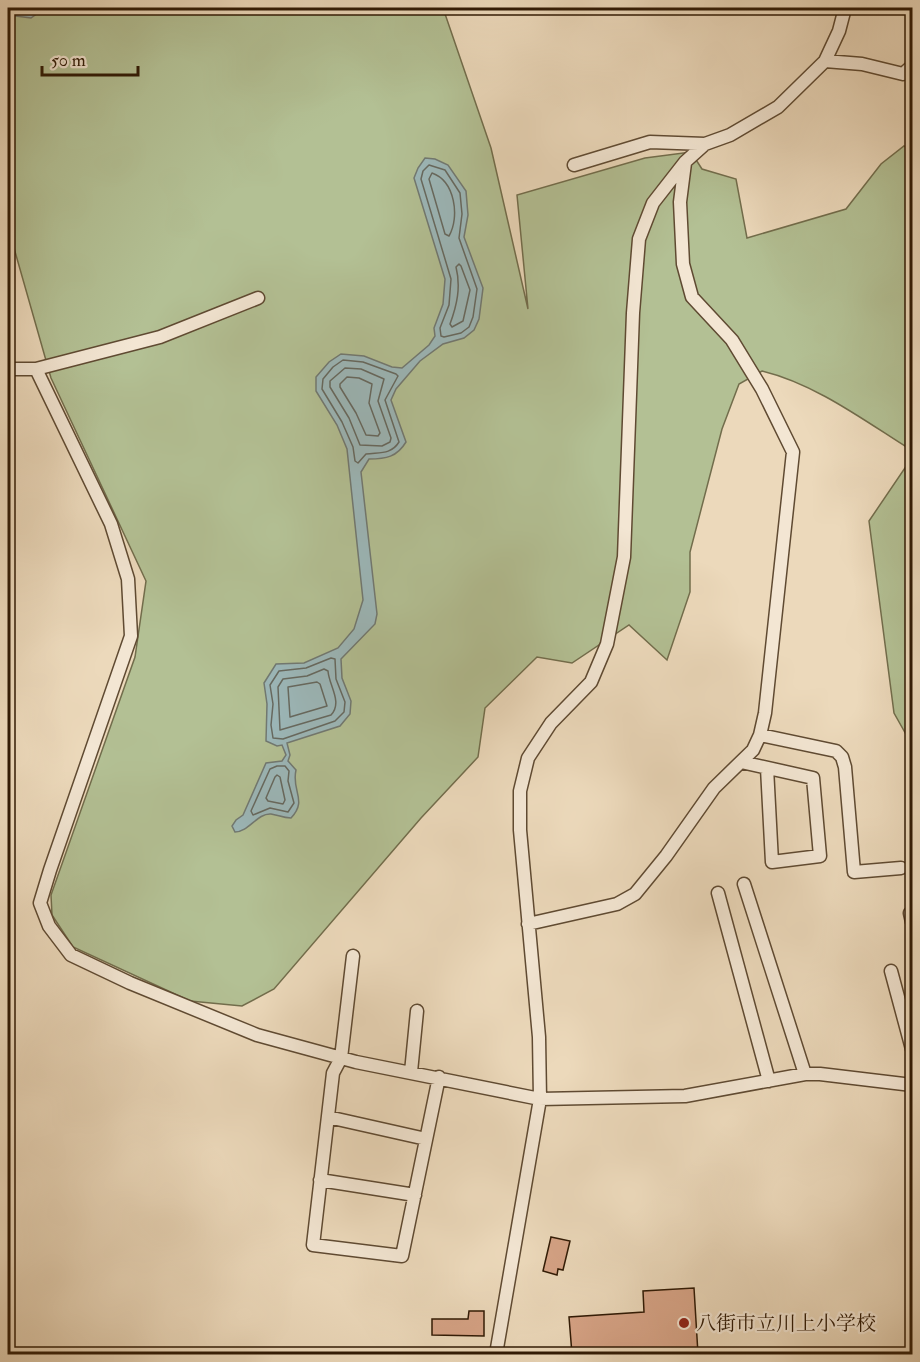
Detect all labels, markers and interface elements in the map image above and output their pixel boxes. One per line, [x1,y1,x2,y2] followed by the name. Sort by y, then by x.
[42,39,138,77] scale bar
[51,49,86,72] text: 50 m
[696,1311,876,1336] place label: 八街市立川上小学校
[677,1316,691,1330] marker: 八街市立川上小学校

